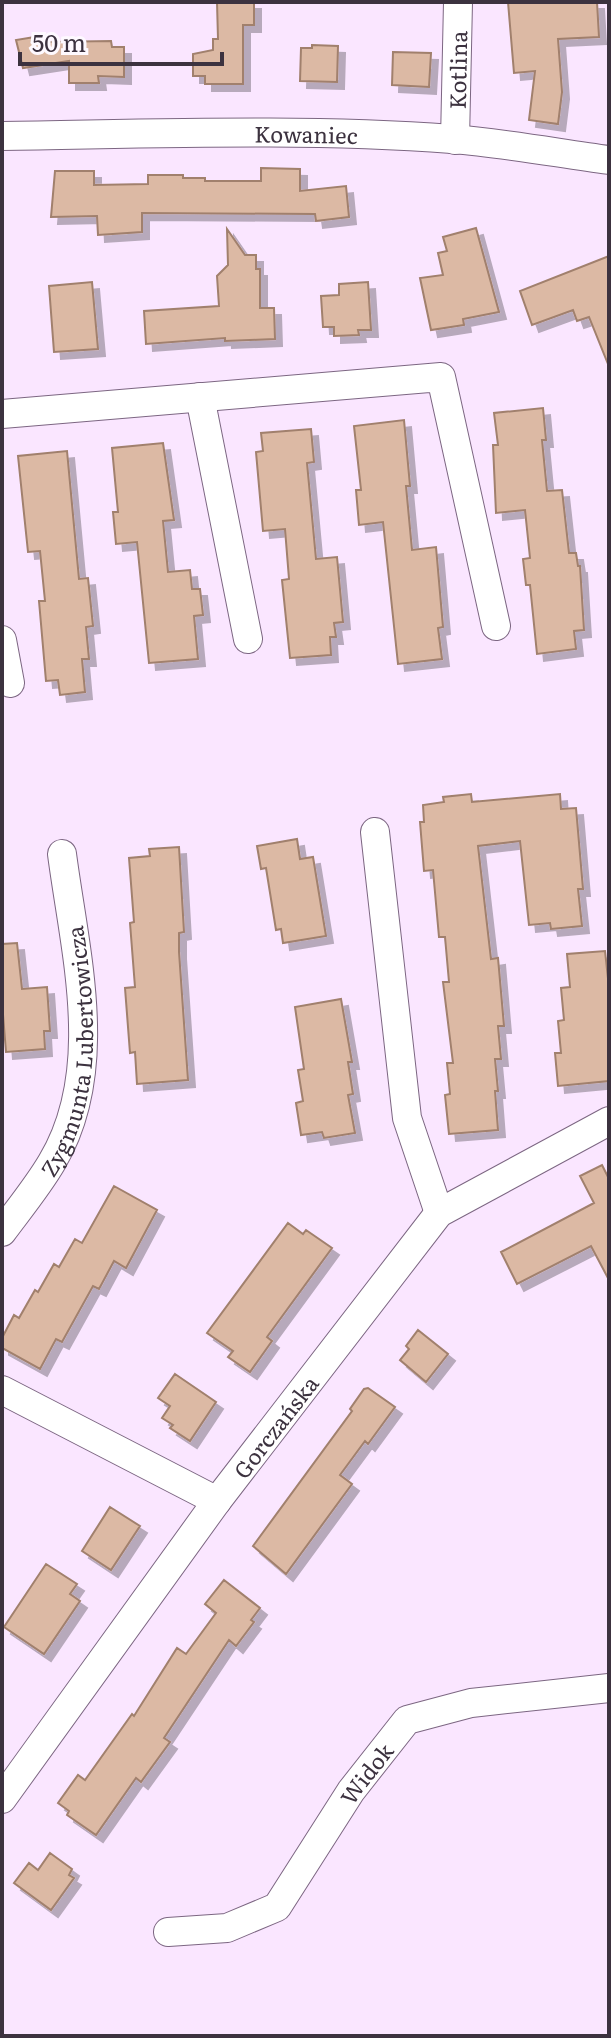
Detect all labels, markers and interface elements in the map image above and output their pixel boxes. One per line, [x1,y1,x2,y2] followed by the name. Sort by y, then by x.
[20,16,222,66] scale bar
[32,24,86,59] text: 50 m
[439,30,474,110] street label: Kotlina
[254,116,358,151] street label: Kowaniec
[31,924,100,1182] street label: Zygmunta Lubertowicza
[224,1368,325,1485] street label: Gorczańska
[331,1735,400,1810] street label: Widok

